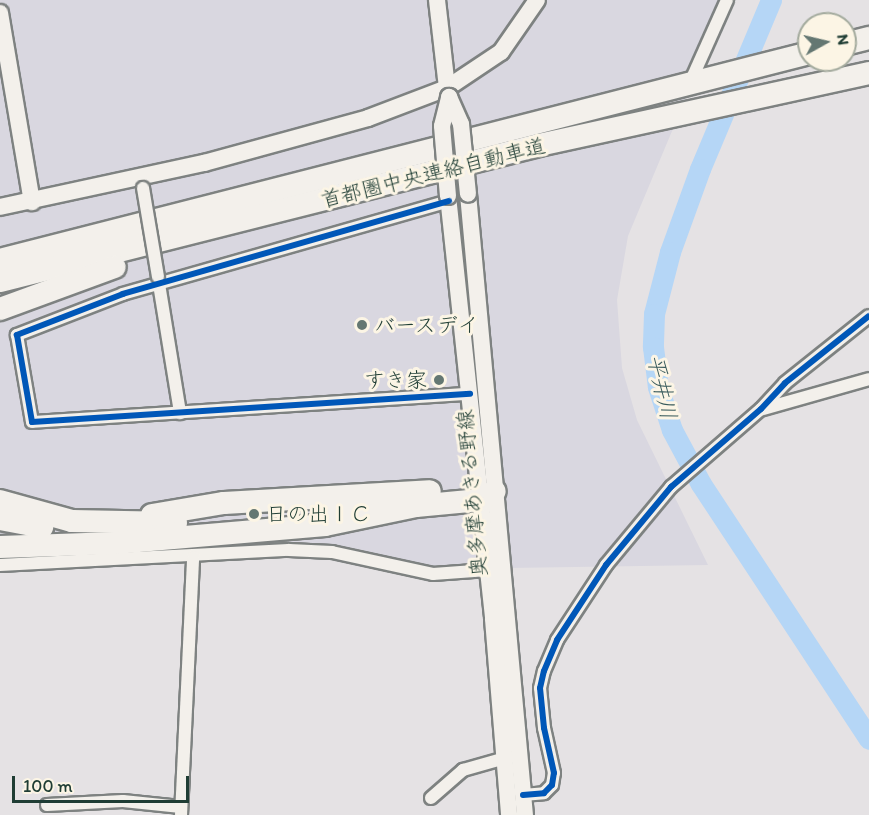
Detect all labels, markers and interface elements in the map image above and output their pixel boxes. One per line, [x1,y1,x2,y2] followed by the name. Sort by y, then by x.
[797,12,857,72] north arrow
[833,33,853,46] text: N
[318,133,548,213] street label: 首都圏中央連絡自動車道
[374,312,479,338] place label: バースデイ
[355,318,369,332] marker: バースデイ
[642,352,682,422] water label: 平井川
[364,367,427,393] place label: すき家
[432,373,446,387] marker: すき家
[452,408,492,578] street label: 奥多摩あきる野線
[266,501,371,527] place label: 日の出ＩＣ
[247,507,261,521] marker: 日の出ＩＣ
[15,764,192,802] scale bar
[23,775,73,797] text: 100 m

